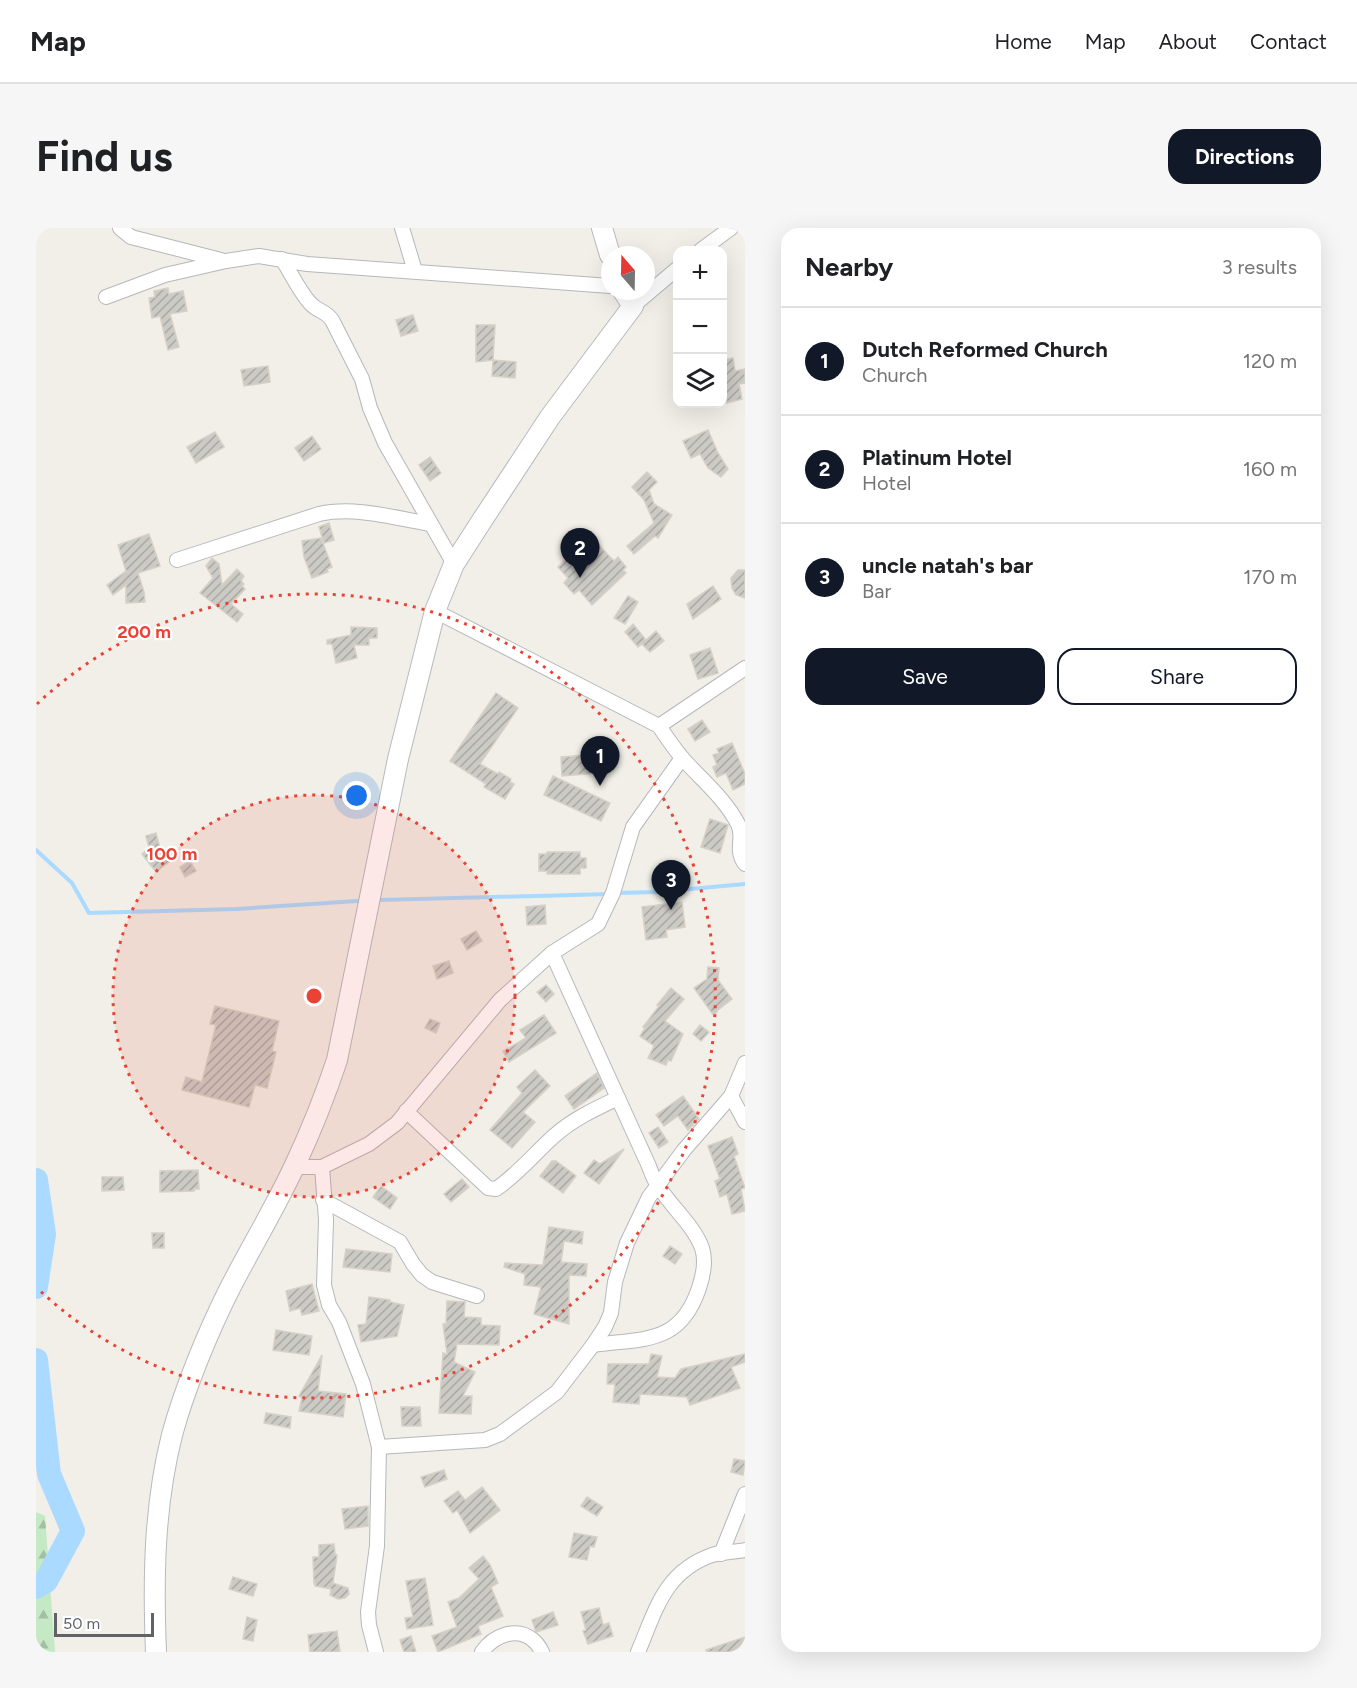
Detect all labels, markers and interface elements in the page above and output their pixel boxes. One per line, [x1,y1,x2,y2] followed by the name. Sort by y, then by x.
[30,24,86,58] text: Map
[995,29,1052,54] text: Home
[1085,29,1126,54] text: Map
[1159,29,1217,54] text: About
[1250,29,1327,54] text: Contact
[1168,129,1321,184] button: Directions
[36,131,173,182] text: Find us
[601,246,655,300] north arrow
[673,246,727,408] map controls
[673,246,727,300] button: +
[805,251,893,283] text: Nearby
[1222,255,1297,279] text: 3 results
[673,300,727,354] button: −
[862,336,1108,363] text: Dutch Reformed Church
[820,349,829,373] text: 1
[1243,349,1297,373] text: 120 m
[673,354,727,408] button: layers
[862,363,927,387] text: Church
[862,444,1012,471] text: Platinum Hotel
[819,457,830,481] text: 2
[1243,457,1297,481] text: 160 m
[862,471,911,495] text: Hotel
[560,528,600,578] pin: 2
[862,552,1033,579] text: uncle natah's bar
[819,565,830,589] text: 3
[1243,565,1297,589] text: 170 m
[862,579,891,603] text: Bar
[117,621,171,643] text: 200 m
[805,648,1045,705] button: Save
[1057,648,1297,705] button: Share
[580,736,620,786] pin: 1
[342,781,371,810] your location
[147,843,197,865] text: 100 m
[652,860,690,910] pin: 3
[304,986,324,1006] centre of rings
[54,1610,154,1638] scale bar
[63,1614,100,1633] text: 50 m

